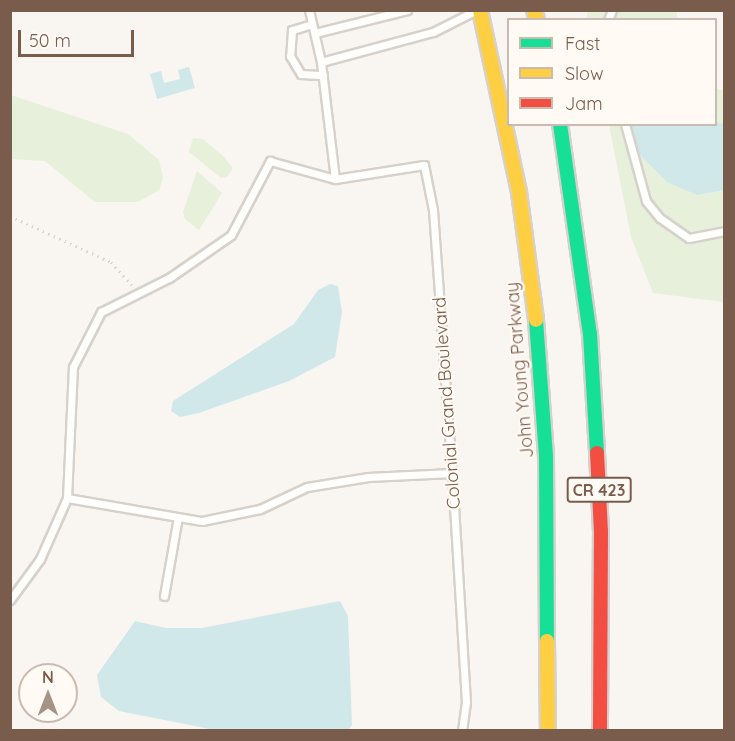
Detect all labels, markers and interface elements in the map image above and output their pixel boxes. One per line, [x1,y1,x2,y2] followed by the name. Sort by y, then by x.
[21,18,136,56] scale bar
[507,18,717,126] legend
[29,29,71,52] text: 50 m
[565,32,600,55] text: Fast
[565,62,603,85] text: Slow
[565,92,603,115] text: Jam
[502,281,538,459] street label: John Young Parkway
[429,296,465,510] street label: Colonial Grand Boulevard
[566,477,632,503] road number: CR 423
[18,663,78,723] north arrow
[42,667,54,687] text: N

